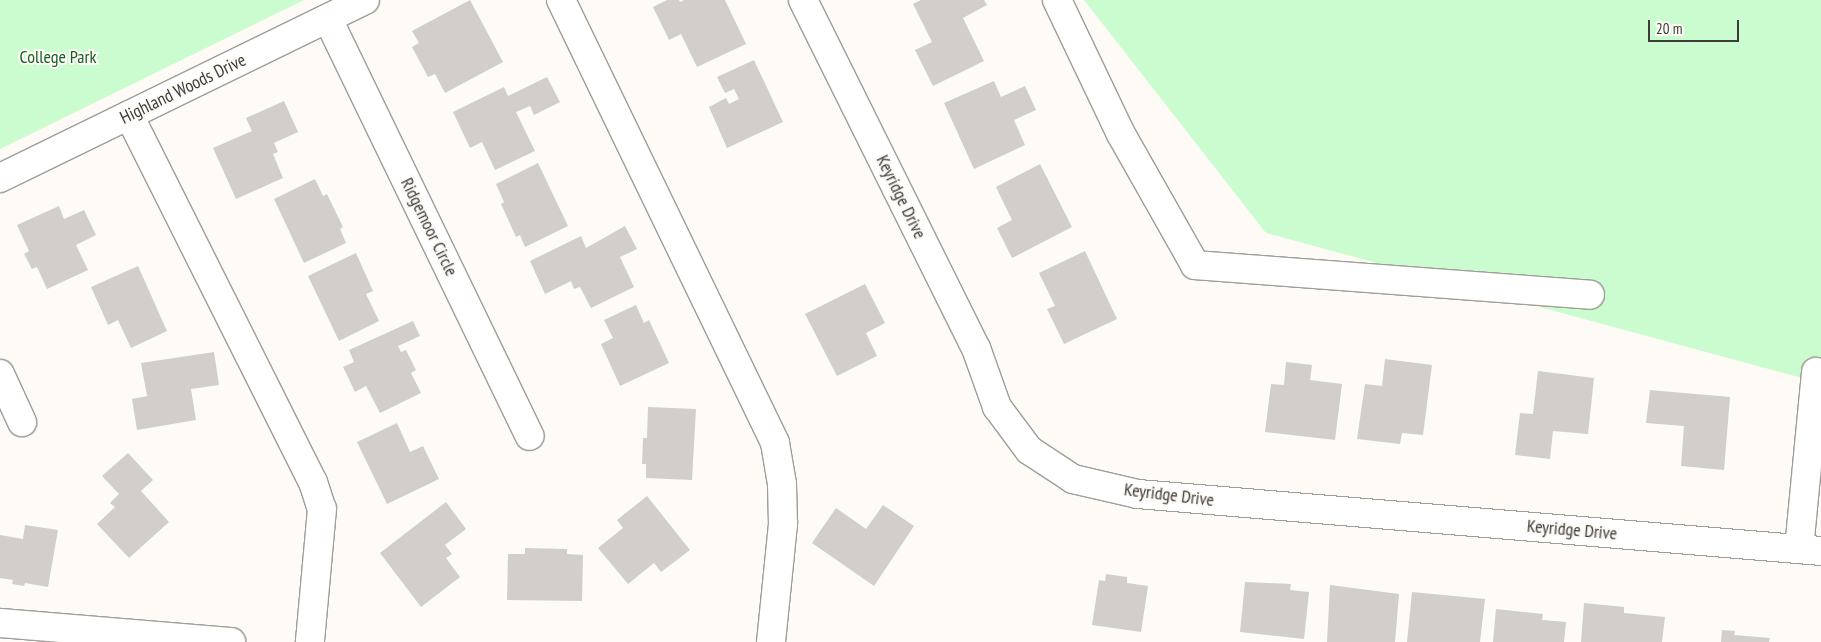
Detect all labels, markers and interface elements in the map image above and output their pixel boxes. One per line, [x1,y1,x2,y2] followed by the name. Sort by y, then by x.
[1651,10,1742,42] scale bar
[1656,19,1682,38] text: 20 m
[20,46,96,68] park label: College Park
[116,49,250,129] street label: Highland Woods Drive
[871,152,931,242] street label: Keyridge Drive
[396,174,462,280] street label: Ridgemoor Circle
[1123,479,1215,511] street label: Keyridge Drive
[1526,515,1618,545] street label: Keyridge Drive

